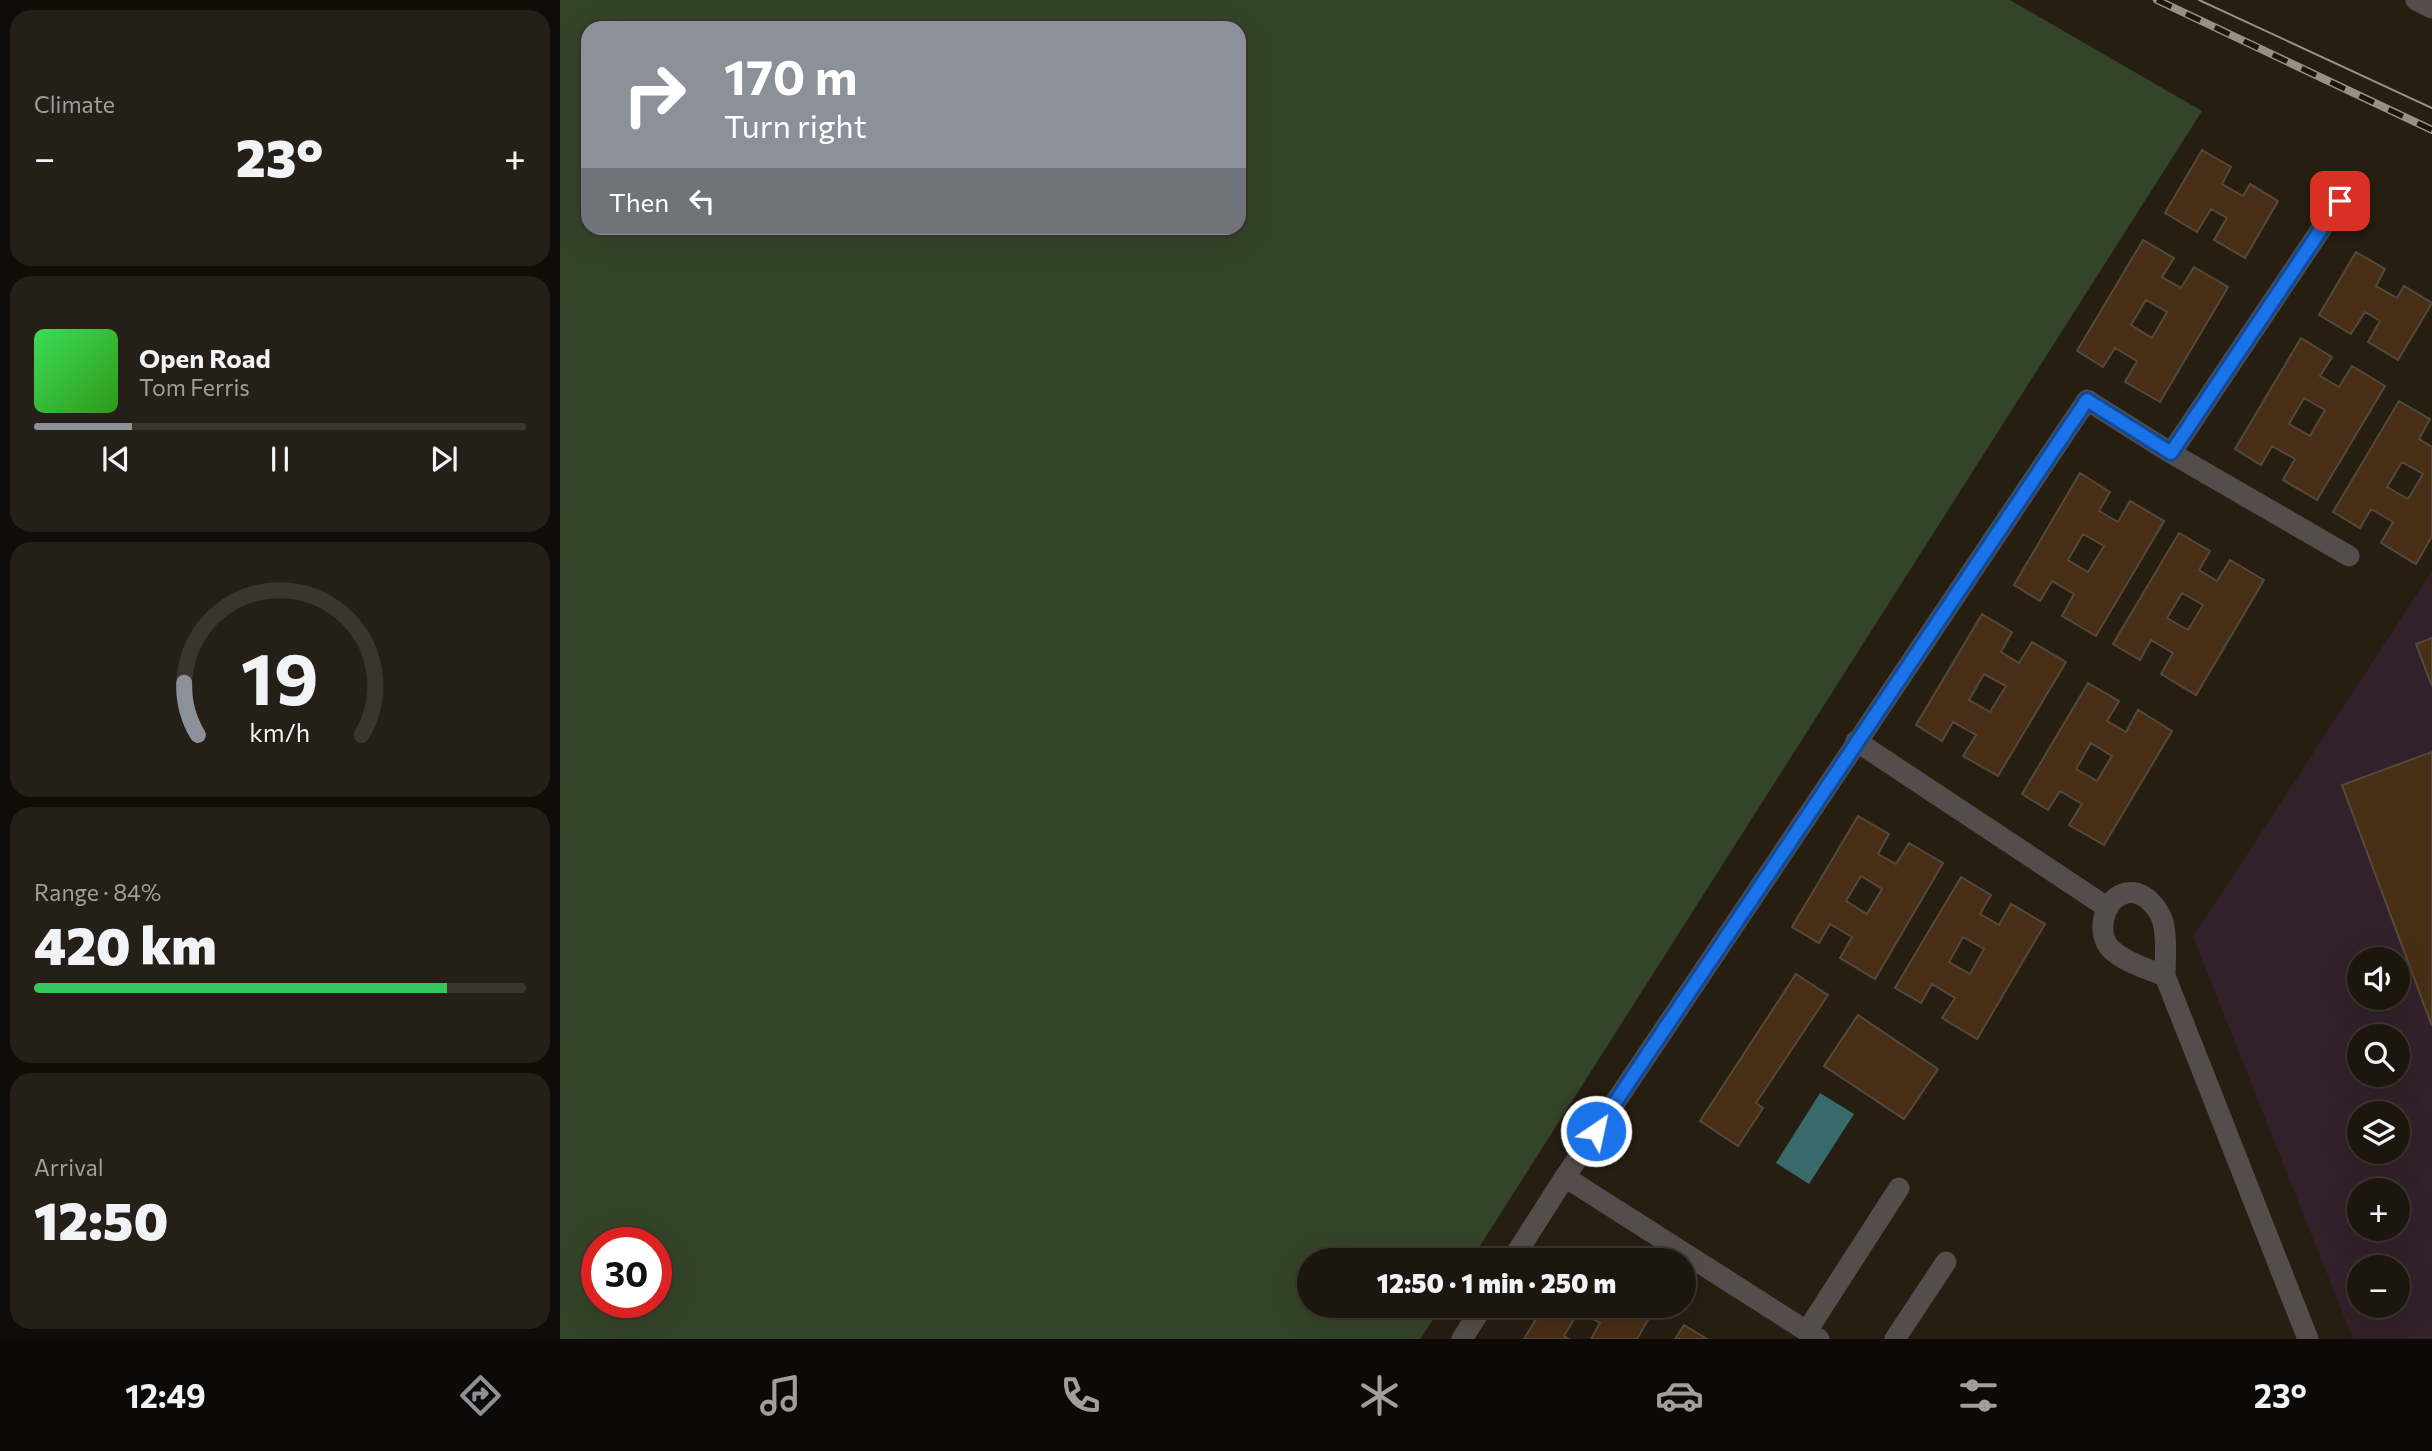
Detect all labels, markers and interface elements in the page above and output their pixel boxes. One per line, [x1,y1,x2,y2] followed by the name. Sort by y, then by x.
[724,45,857,105] text: 170 m
[609,49,700,140] icon: right
[34,90,115,118] text: Climate
[724,105,867,145] text: Turn right
[236,124,323,188] text: 23°
[34,133,56,180] text: −
[504,133,526,180] text: +
[2310,171,2370,231] pin
[683,182,721,220] icon: left
[2321,182,2359,220] icon: arrive
[609,186,669,217] text: Then
[139,342,271,373] text: Open Road
[139,373,250,401] text: Tom Ferris
[97,440,135,478] icon: previous
[261,440,299,478] icon: pause
[425,440,463,478] icon: next
[241,632,319,721] text: 19
[250,717,310,747] text: km/h
[34,878,161,906] text: Range · 84%
[34,912,217,976] text: 420 km
[2347,947,2410,1318] map controls
[2347,947,2410,1010] button: sound
[2347,1024,2410,1087] button: search
[1559,1094,1633,1168] position arrow
[2347,1101,2410,1164] button: layers
[34,1153,104,1181] text: Arrival
[2347,1178,2410,1241] button: +
[34,1187,168,1251] text: 12:50
[581,1227,672,1318] speed limit sign: 30
[2347,1255,2410,1318] button: −
[1377,1267,1616,1298] text: 12:50 · 1 min · 250 m
[456,1371,505,1420] icon: directions
[756,1371,805,1420] icon: music
[1056,1371,1105,1420] icon: phone
[1355,1371,1404,1420] icon: climate
[1655,1371,1704,1420] icon: car
[1954,1371,2003,1420] icon: filters
[125,1375,206,1415] text: 12:49
[2254,1375,2307,1415] text: 23°

